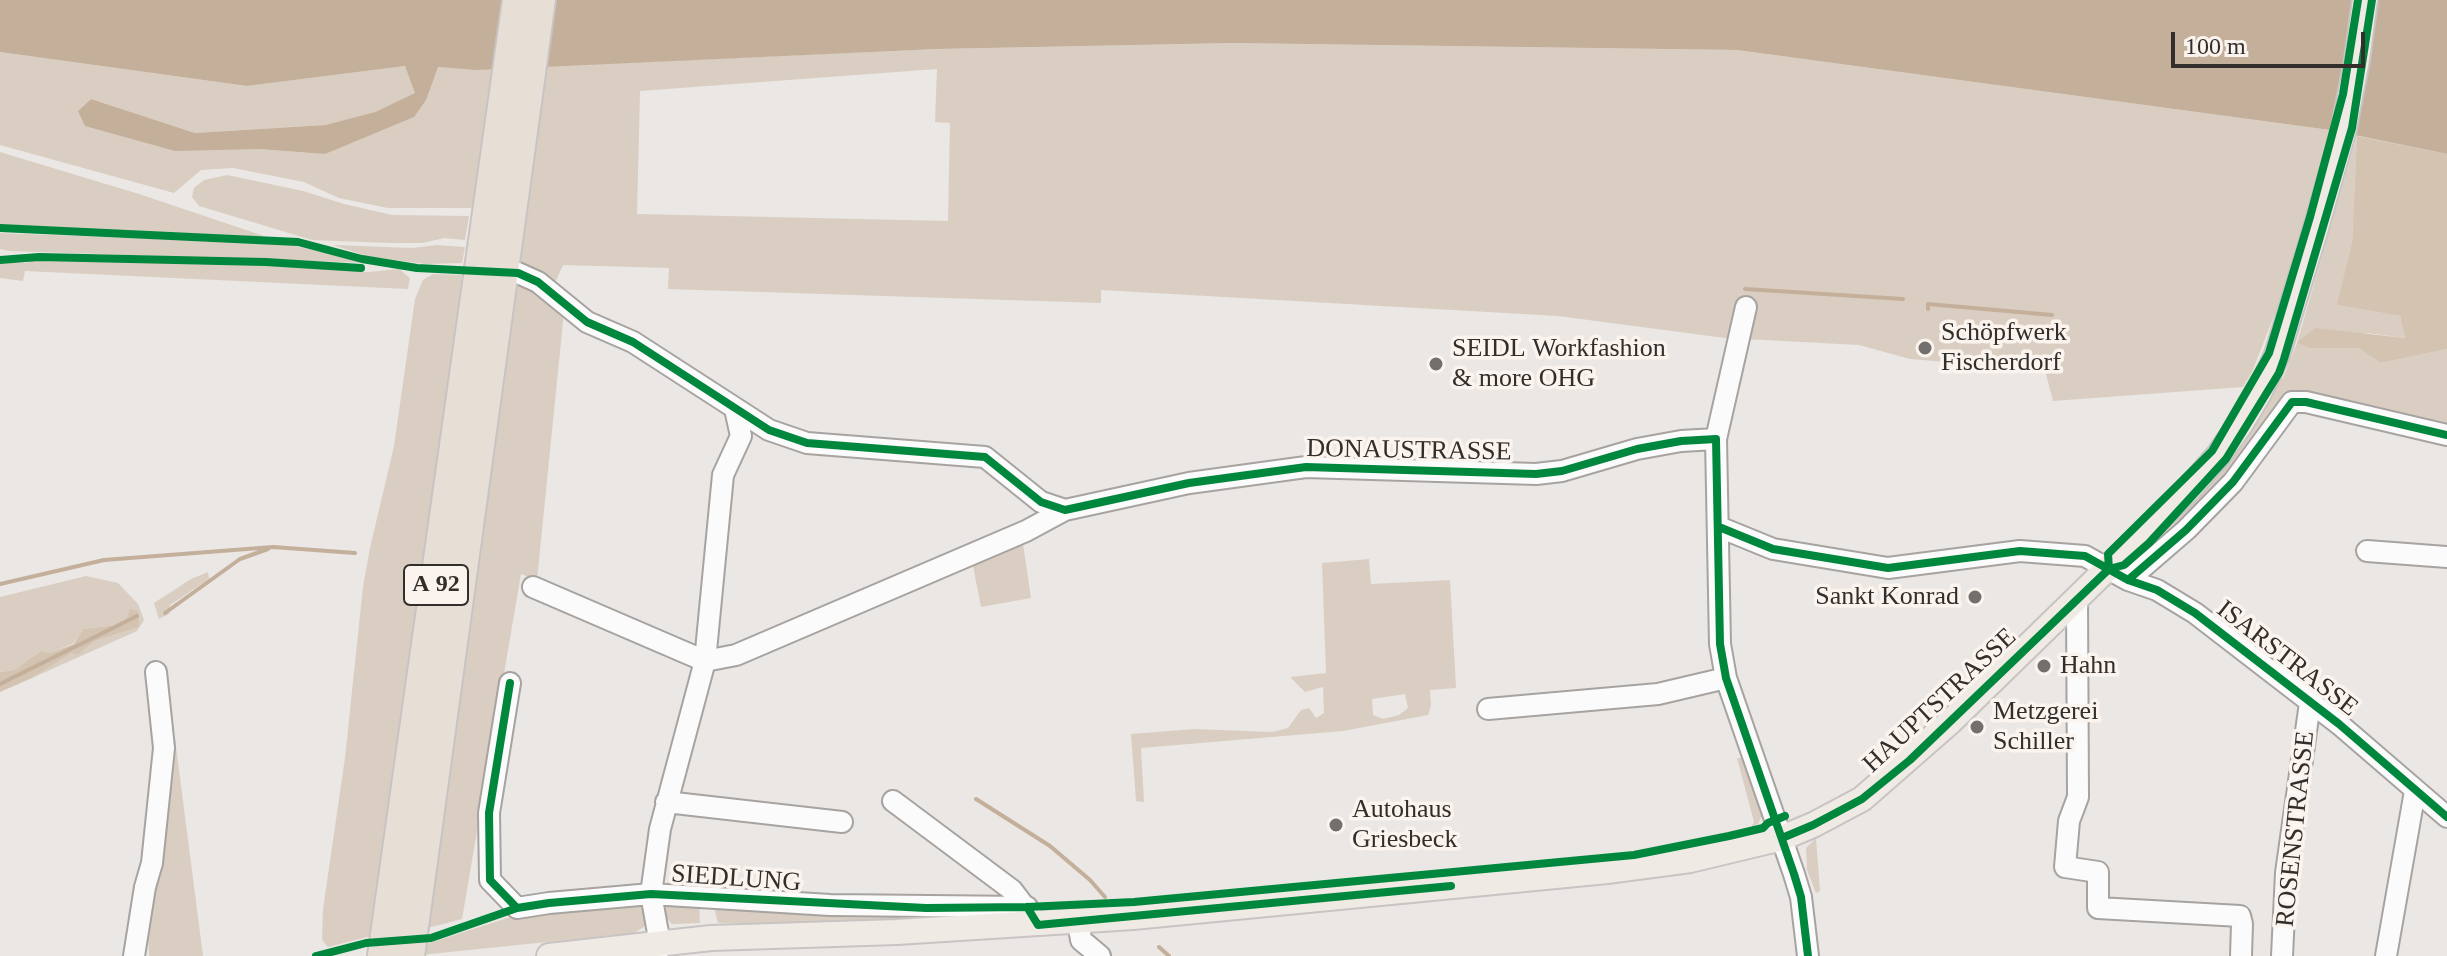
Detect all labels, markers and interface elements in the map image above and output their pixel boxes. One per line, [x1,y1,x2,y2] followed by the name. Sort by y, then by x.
[2175,16,2369,66] scale bar
[2185,33,2246,59] text: 100 m
[1941,317,2067,378] place label: Schöpfwerk Fischerdorf
[1452,333,1666,394] place label: SEIDL Workfashion & more OHG
[1916,339,1934,357] marker: Schöpfwerk Fischerdorf
[1427,355,1445,373] marker: SEIDL Workfashion & more OHG
[1306,434,1512,468] street label: DONAUSTRASSE
[404,565,468,605] road number: A 92
[1815,581,1959,613] place label: Sankt Konrad
[1966,588,1984,606] marker: Sankt Konrad
[2210,594,2364,724] street label: ISARSTRASSE
[1857,622,2023,780] street label: HAUPTSTRASSE
[2060,650,2116,682] place label: Hahn
[2035,657,2053,675] marker: Hahn
[1993,696,2098,758] place label: Metzgerei Schiller
[1968,718,1986,736] marker: Metzgerei Schiller
[2270,730,2322,928] street label: ROSENSTRASSE
[1352,794,1457,856] place label: Autohaus Griesbeck
[1327,816,1345,834] marker: Autohaus Griesbeck
[670,859,802,899] street label: SIEDLUNG

